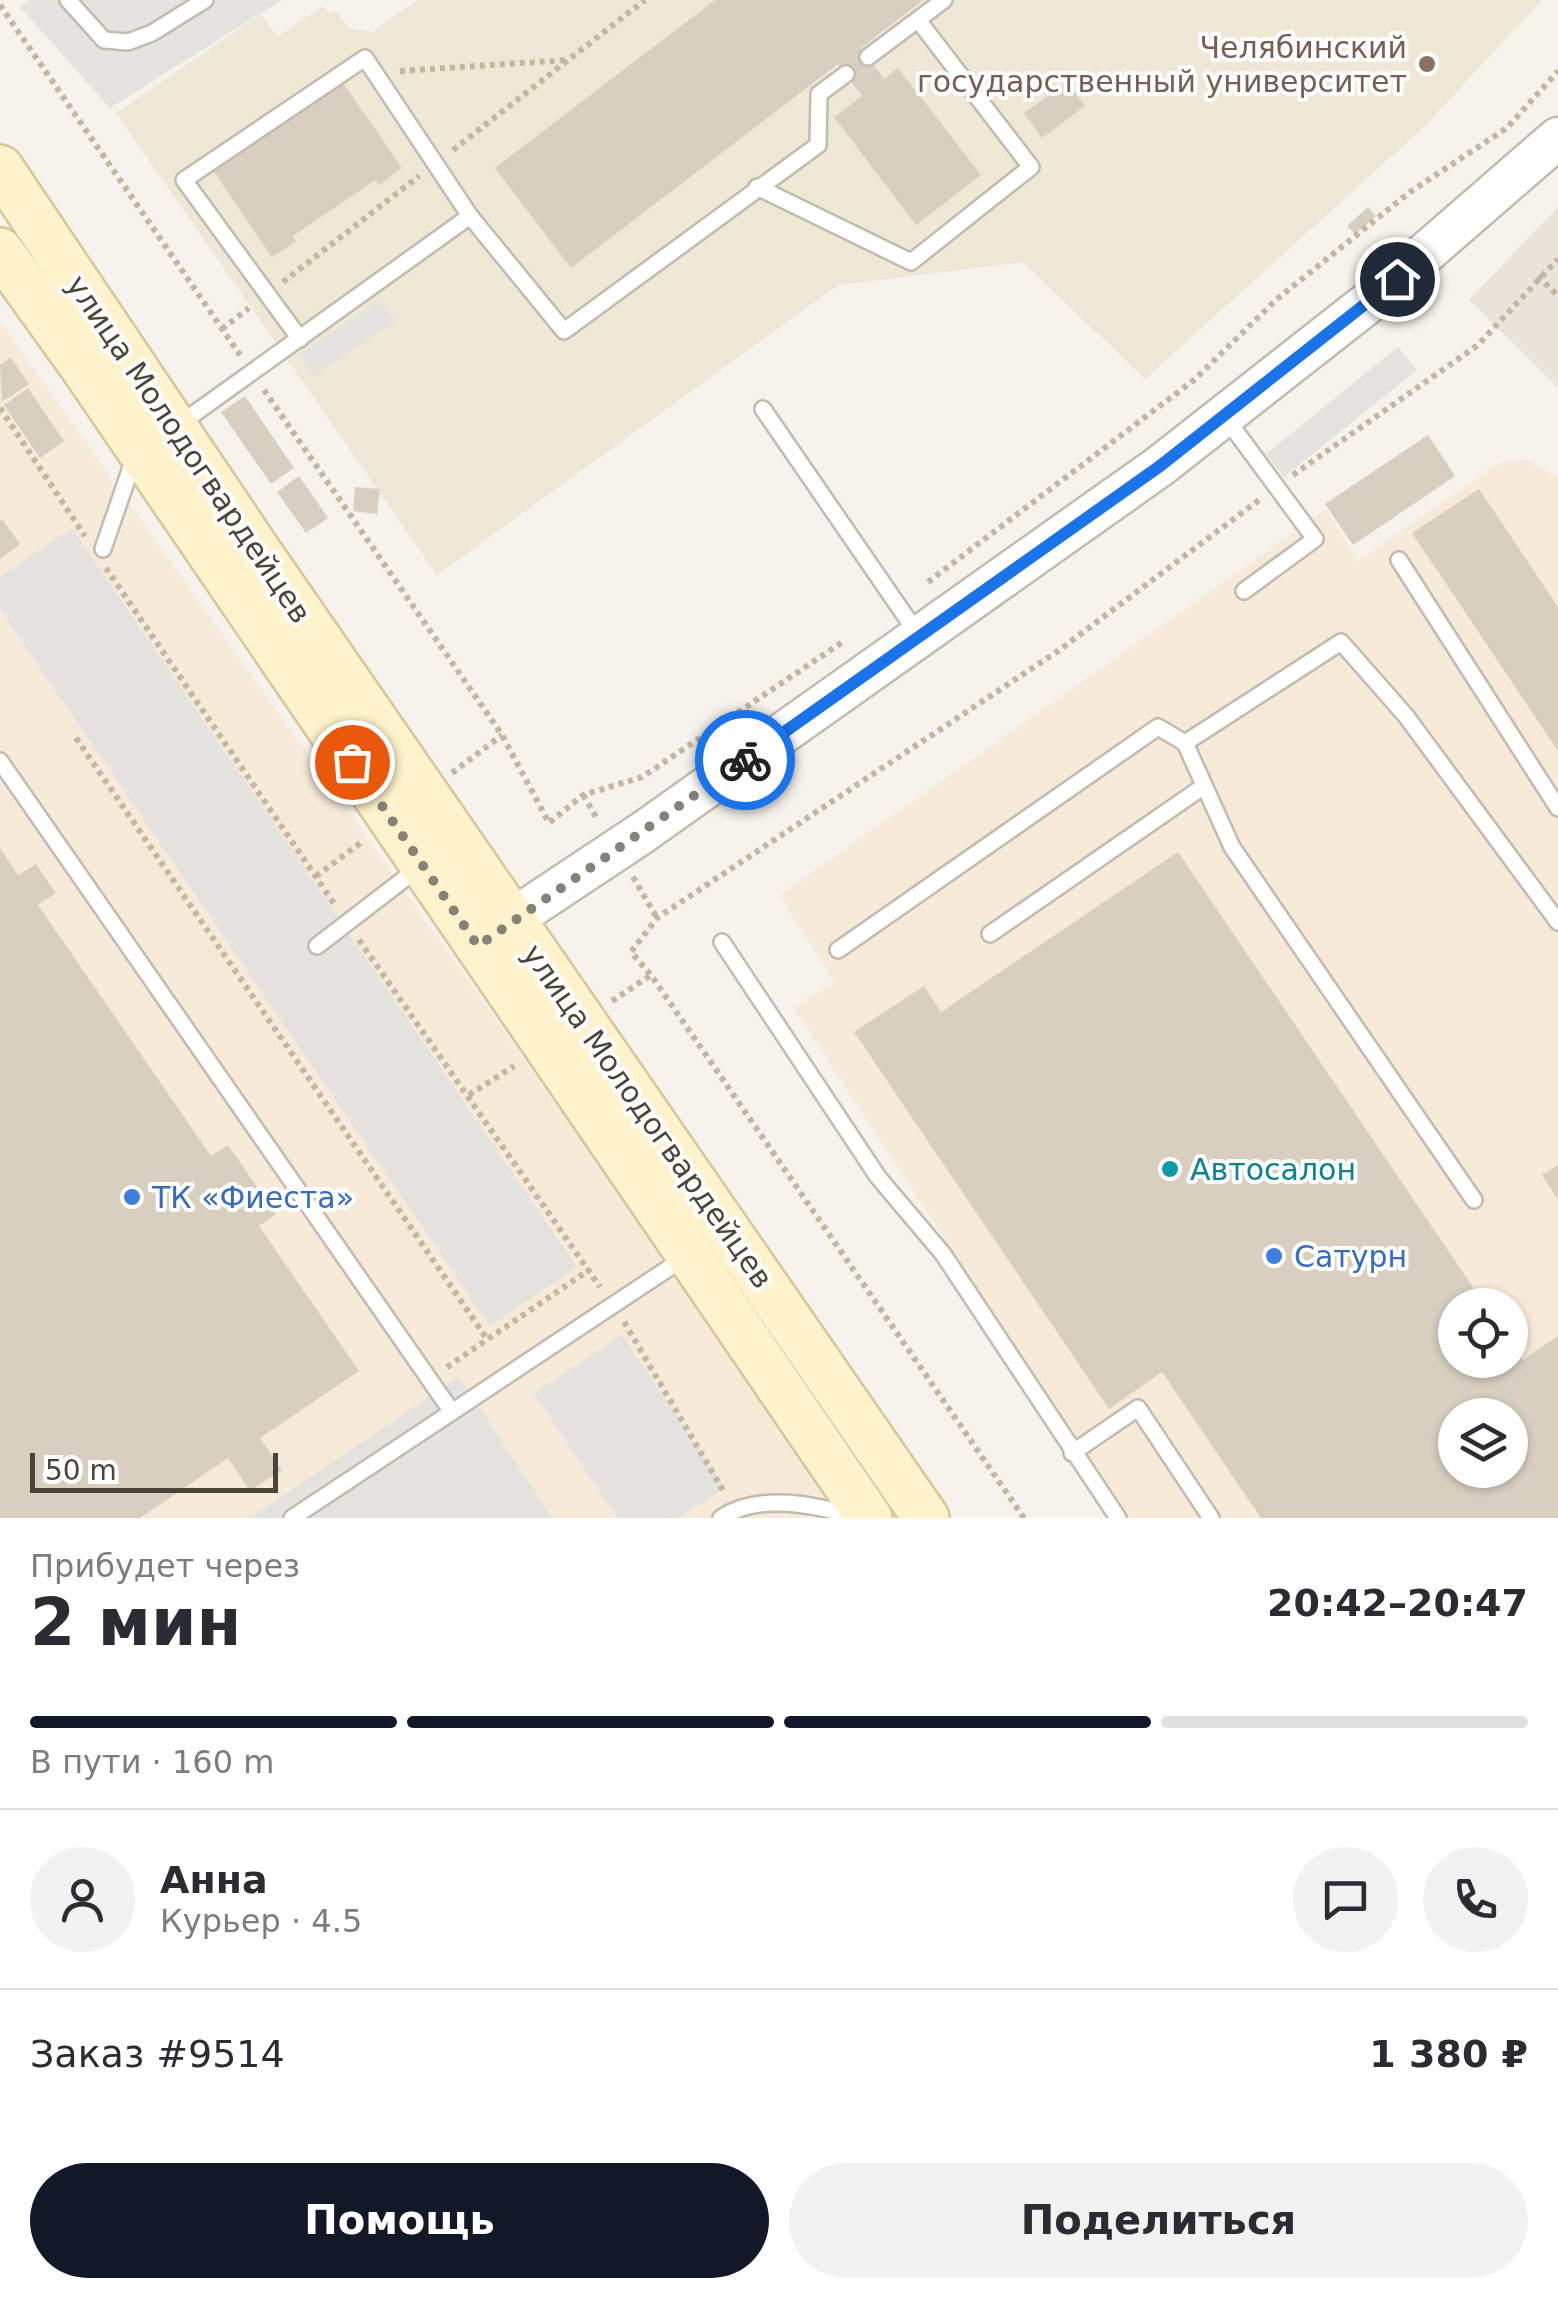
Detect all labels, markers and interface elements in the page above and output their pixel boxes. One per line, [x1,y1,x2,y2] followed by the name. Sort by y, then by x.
[917,30,1407,99] place label: Челябинский государственный университет
[1416,53,1438,75] marker: Челябинский государственный университет
[1355,237,1440,322] pin
[1370,252,1425,307] icon: home
[59,269,319,629] street label: улица Молодогвардейцев
[695,710,795,810] courier
[310,720,395,805] pin
[718,733,773,788] icon: bike
[325,735,380,790] icon: bag
[516,937,780,1295] street label: улица Молодогвардейцев
[1190,1152,1356,1187] place label: Автосалон
[1159,1158,1181,1180] marker: Автосалон
[151,1180,354,1215] place label: ТК «Фиеста»
[121,1186,143,1208] marker: ТК «Фиеста»
[1294,1239,1407,1274] place label: Сатурн
[1263,1245,1285,1267] marker: Сатурн
[1438,1288,1528,1488] map controls
[1438,1288,1528,1378] button: locate
[1438,1398,1528,1488] button: layers
[30,1448,278,1492] scale bar
[45,1454,117,1487] text: 50 m
[30,1547,300,1585] text: Прибудет через
[1267,1581,1528,1625] text: 20:42–20:47
[30,1585,241,1660] text: 2 мин
[30,1743,274,1781] text: В пути · 160 m
[30,1847,135,1952] button: person
[1293,1847,1398,1952] button: chat
[1423,1847,1528,1952] button: phone
[160,1858,268,1902] text: Анна
[160,1902,362,1940] text: Курьер · 4.5
[30,2032,285,2076] text: Заказ #9514
[1369,2032,1528,2076] text: 1 380 ₽
[30,2163,769,2278] button: Помощь
[789,2163,1528,2278] button: Поделиться

